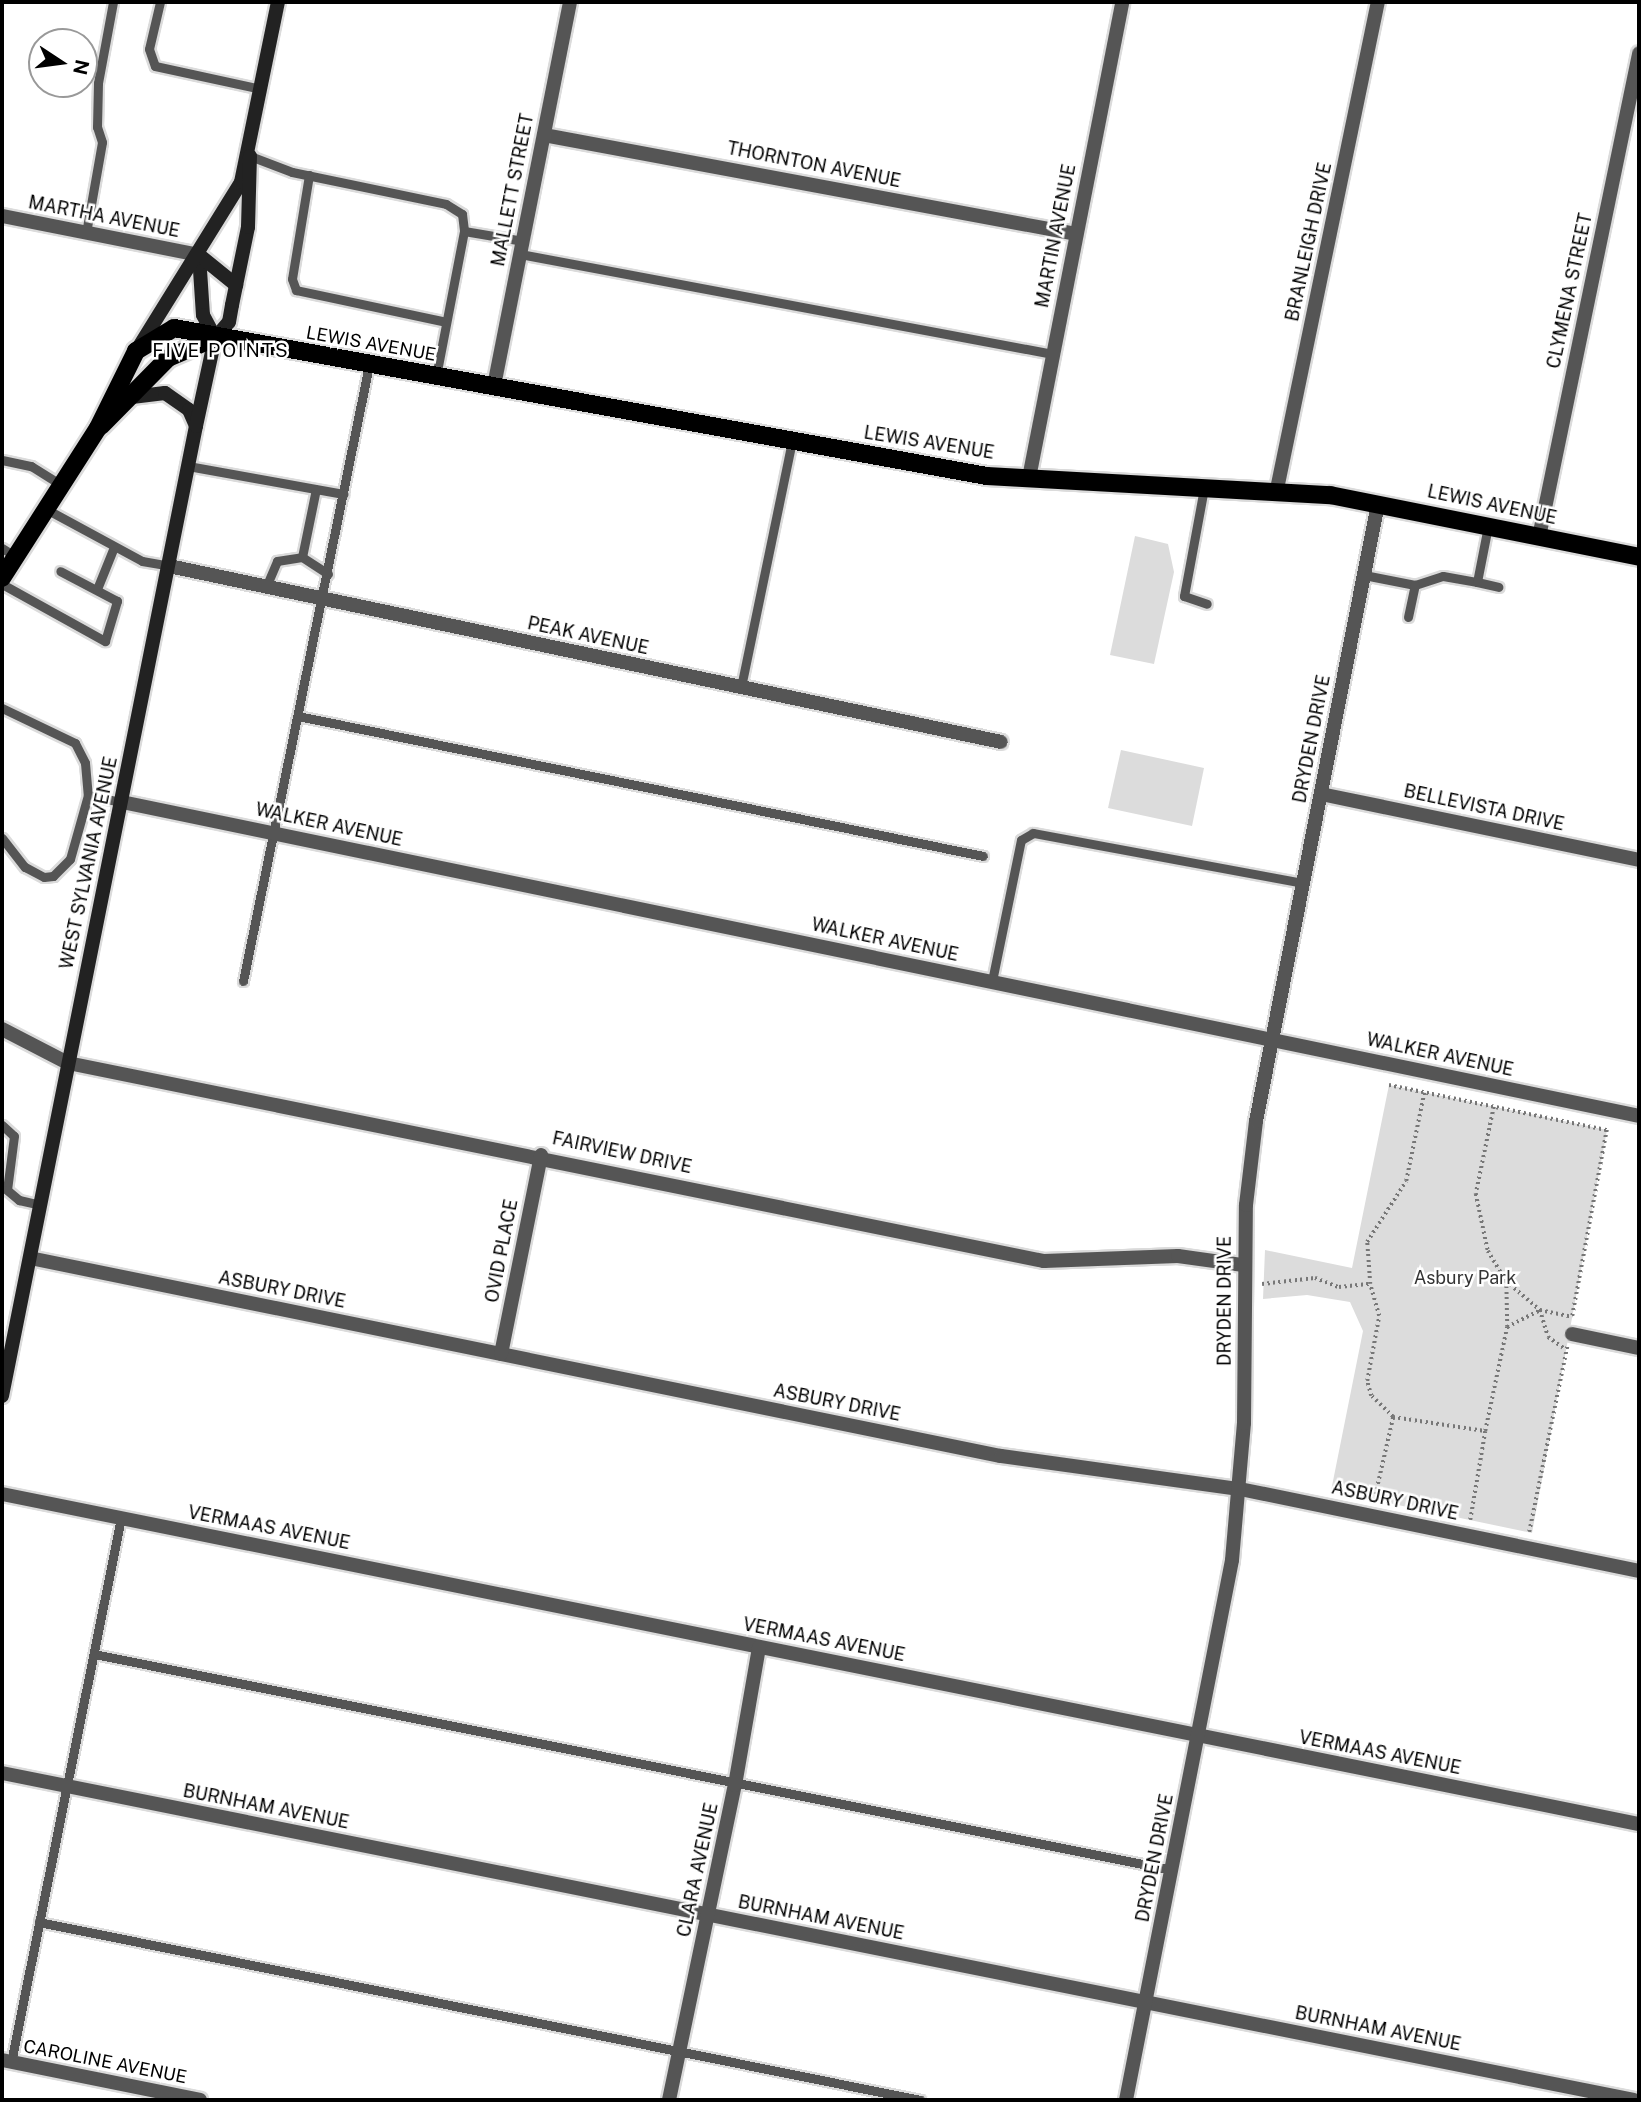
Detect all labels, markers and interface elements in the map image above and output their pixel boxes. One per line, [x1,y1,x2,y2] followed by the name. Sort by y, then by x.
[28,28,98,98] north arrow
[69,58,94,77] text: N
[488,112,538,268] street label: MALLETT STREET
[725,138,903,192] street label: THORNTON AVENUE
[1282,161,1336,323] street label: BRANLEIGH DRIVE
[1031,162,1081,310] street label: MARTIN AVENUE
[26,192,182,242] street label: MARTHA AVENUE
[1543,211,1597,371] street label: CLYMENA STREET
[304,322,438,366] street label: LEWIS AVENUE
[154,340,288,362] district label: FIVE POINTS
[862,422,996,464] street label: LEWIS AVENUE
[1425,481,1559,529] street label: LEWIS AVENUE
[525,613,651,659] street label: PEAK AVENUE
[1289,673,1335,805] street label: DRYDEN DRIVE
[56,755,122,971] street label: WEST SYLVANIA AVENUE
[1402,780,1566,836] street label: BELLEVISTA DRIVE
[254,799,404,851] street label: WALKER AVENUE
[810,914,960,966] street label: WALKER AVENUE
[1365,1029,1515,1081] street label: WALKER AVENUE
[550,1128,694,1178] street label: FAIRVIEW DRIVE
[481,1197,523,1305] street label: OVID PLACE
[1214,1236,1236,1366] street label: DRYDEN DRIVE
[216,1267,348,1313] street label: ASBURY DRIVE
[1414,1267,1516,1289] park label: Asbury Park
[771,1380,903,1426] street label: ASBURY DRIVE
[1329,1477,1461,1525] street label: ASBURY DRIVE
[186,1502,352,1554] street label: VERMAAS AVENUE
[741,1614,907,1666] street label: VERMAAS AVENUE
[1297,1727,1463,1779] street label: VERMAAS AVENUE
[181,1780,351,1834] street label: BURNHAM AVENUE
[1132,1792,1178,1924] street label: DRYDEN DRIVE
[673,1801,723,1939] street label: CLARA AVENUE
[736,1891,906,1945] street label: BURNHAM AVENUE
[1293,2002,1463,2056] street label: BURNHAM AVENUE
[21,2036,189,2088] street label: CAROLINE AVENUE

